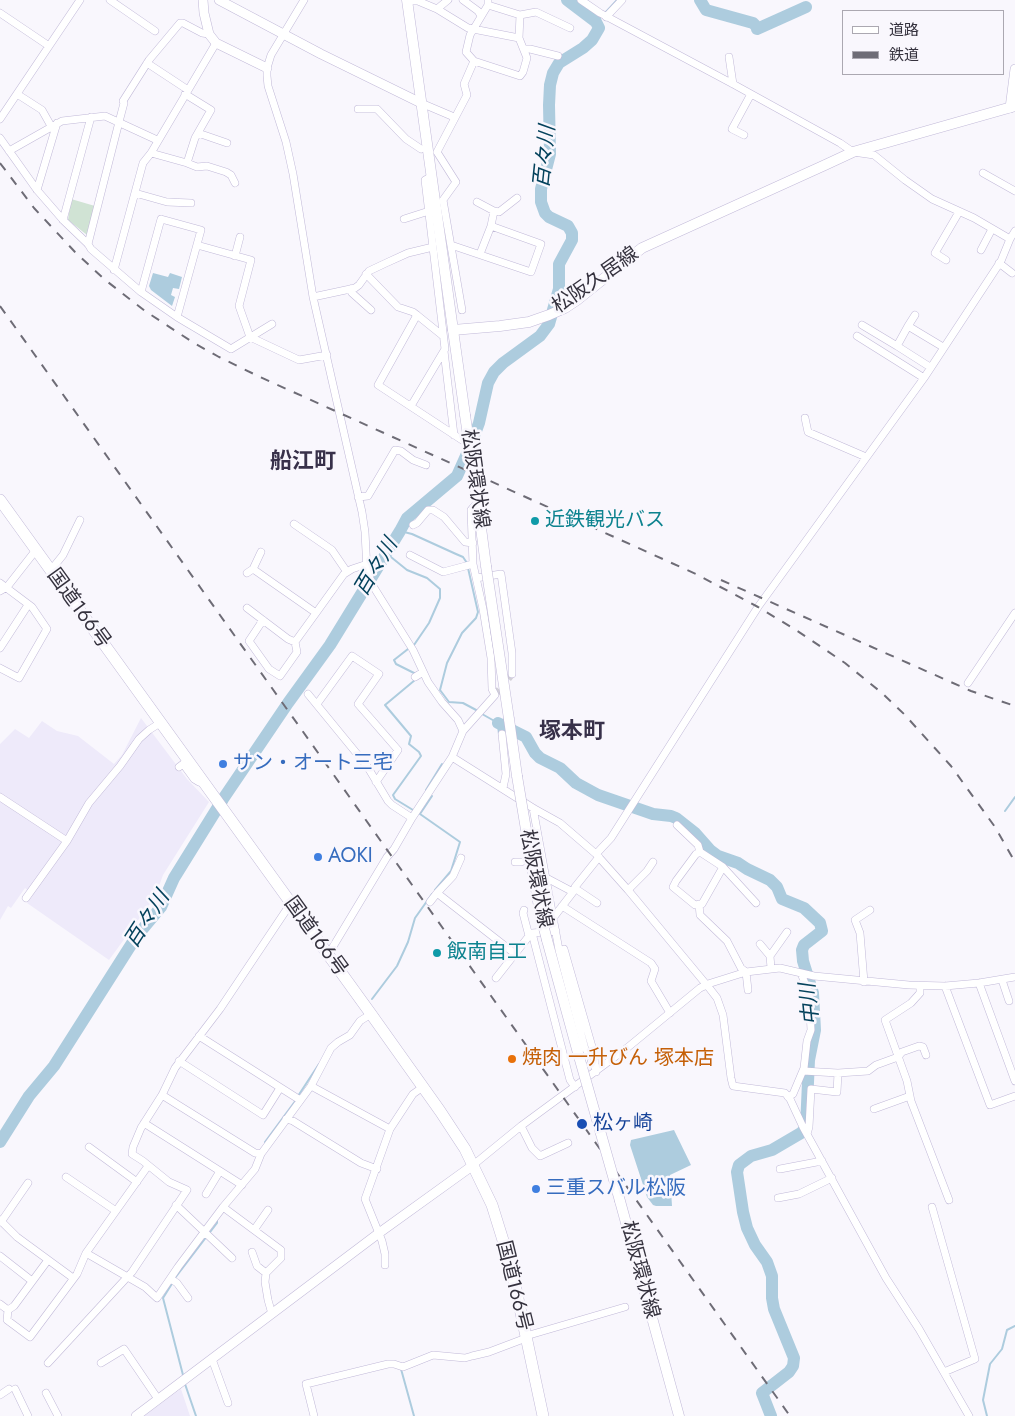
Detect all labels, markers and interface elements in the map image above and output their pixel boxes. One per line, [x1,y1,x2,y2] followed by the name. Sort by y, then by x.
[842,10,1005,75] legend
[889,19,919,41] text: 道路
[889,44,919,66] text: 鉄道
[530,124,562,190] water label: 百々川
[548,242,644,320] street label: 松阪久居線
[455,428,493,530] street label: 松阪環状線
[270,450,336,476] district label: 船江町
[545,509,665,533] place label: 近鉄観光バス
[529,515,541,527] marker: 近鉄観光バス
[350,535,404,601] water label: 百々川
[41,565,115,653] street label: 国道166号
[539,720,605,746] district label: 塚本町
[233,752,393,776] place label: サン・オート三宅
[217,758,229,770] marker: サン・オート三宅
[514,828,556,930] street label: 松阪環状線
[328,845,373,869] place label: AOKI
[312,851,324,863] marker: AOKI
[120,887,176,953] water label: 百々川
[278,893,352,981] street label: 国道166号
[447,941,527,965] place label: 飯南自工
[431,947,443,959] marker: 飯南自工
[796,982,826,1026] water label: 中川
[522,1047,714,1071] place label: 焼肉 一升びん 塚本店
[506,1053,518,1065] marker: 焼肉 一升びん 塚本店
[593,1112,653,1136] place label: 松ヶ崎
[575,1117,589,1131] marker: 松ヶ崎
[546,1177,686,1201] place label: 三重スバル松阪
[530,1183,542,1195] marker: 三重スバル松阪
[614,1219,664,1321] street label: 松阪環状線
[490,1238,536,1334] street label: 国道166号

